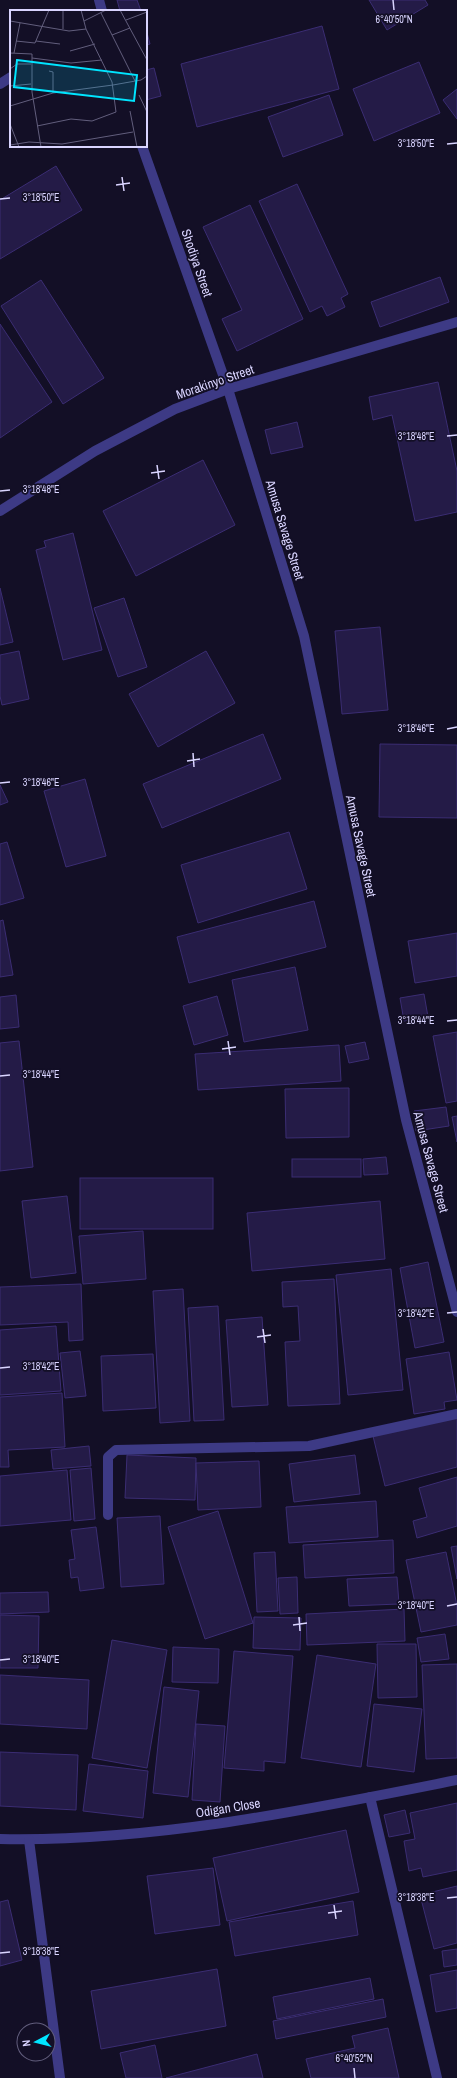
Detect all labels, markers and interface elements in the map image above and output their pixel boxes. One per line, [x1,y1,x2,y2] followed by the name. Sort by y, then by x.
[10,10,147,147] inset map
[375,13,413,26] text: 6°40'50"N
[398,137,434,150] text: 3°18'50"E
[23,191,59,204] text: 3°18'50"E
[177,227,217,299] street label: Shodiya Street
[174,361,256,403] street label: Morakinyo Street
[398,430,434,443] text: 3°18'48"E
[261,477,308,582] street label: Amusa Savage Street
[23,483,59,496] text: 3°18'48"E
[398,722,434,735] text: 3°18'46"E
[23,776,59,789] text: 3°18'46"E
[342,793,380,899] street label: Amusa Savage Street
[398,1014,434,1027] text: 3°18'44"E
[23,1068,59,1081] text: 3°18'44"E
[409,1109,453,1214] street label: Amusa Savage Street
[398,1307,434,1320] text: 3°18'42"E
[23,1360,59,1373] text: 3°18'42"E
[398,1599,434,1612] text: 3°18'40"E
[23,1653,59,1666] text: 3°18'40"E
[194,1794,262,1821] street label: Odigan Close
[398,1891,434,1904] text: 3°18'38"E
[23,1945,59,1958] text: 3°18'38"E
[16,2022,56,2062] north arrow
[19,2039,33,2047] text: N
[335,2052,373,2065] text: 6°40'52"N

